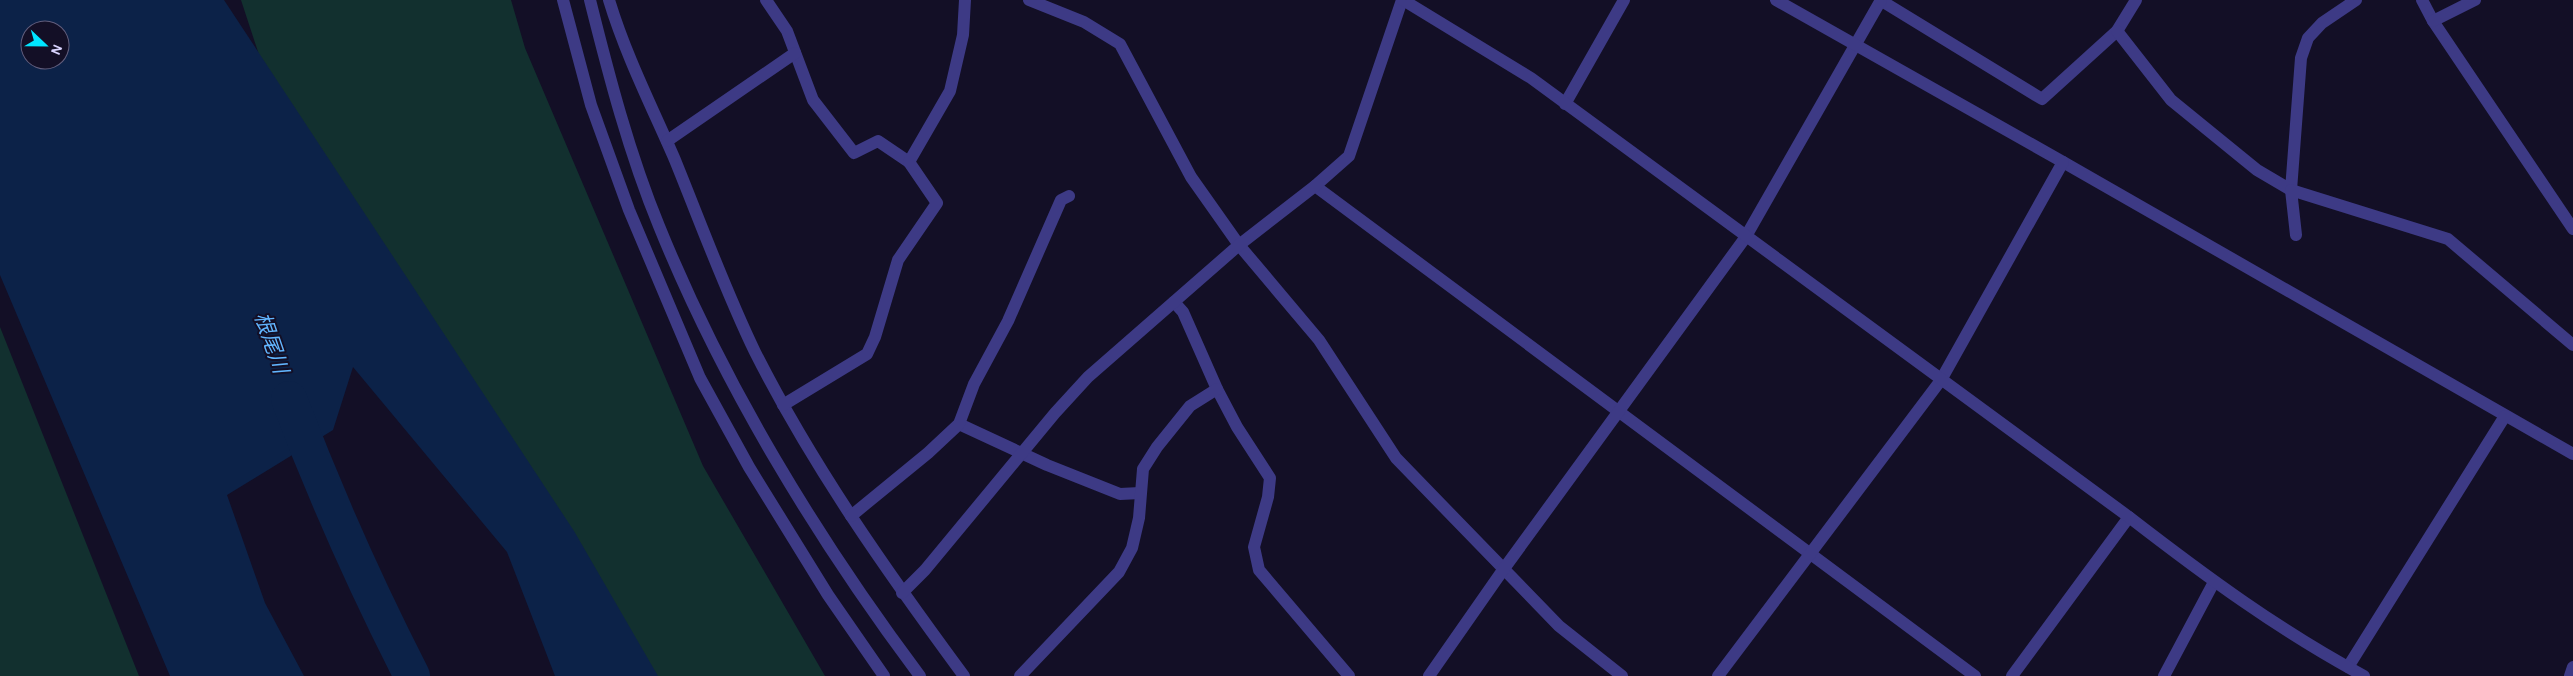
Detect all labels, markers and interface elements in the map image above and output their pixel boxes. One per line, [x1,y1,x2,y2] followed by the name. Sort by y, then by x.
[20,20,70,70] north arrow
[48,42,64,57] text: N
[251,309,293,378] water label: 根尾川

